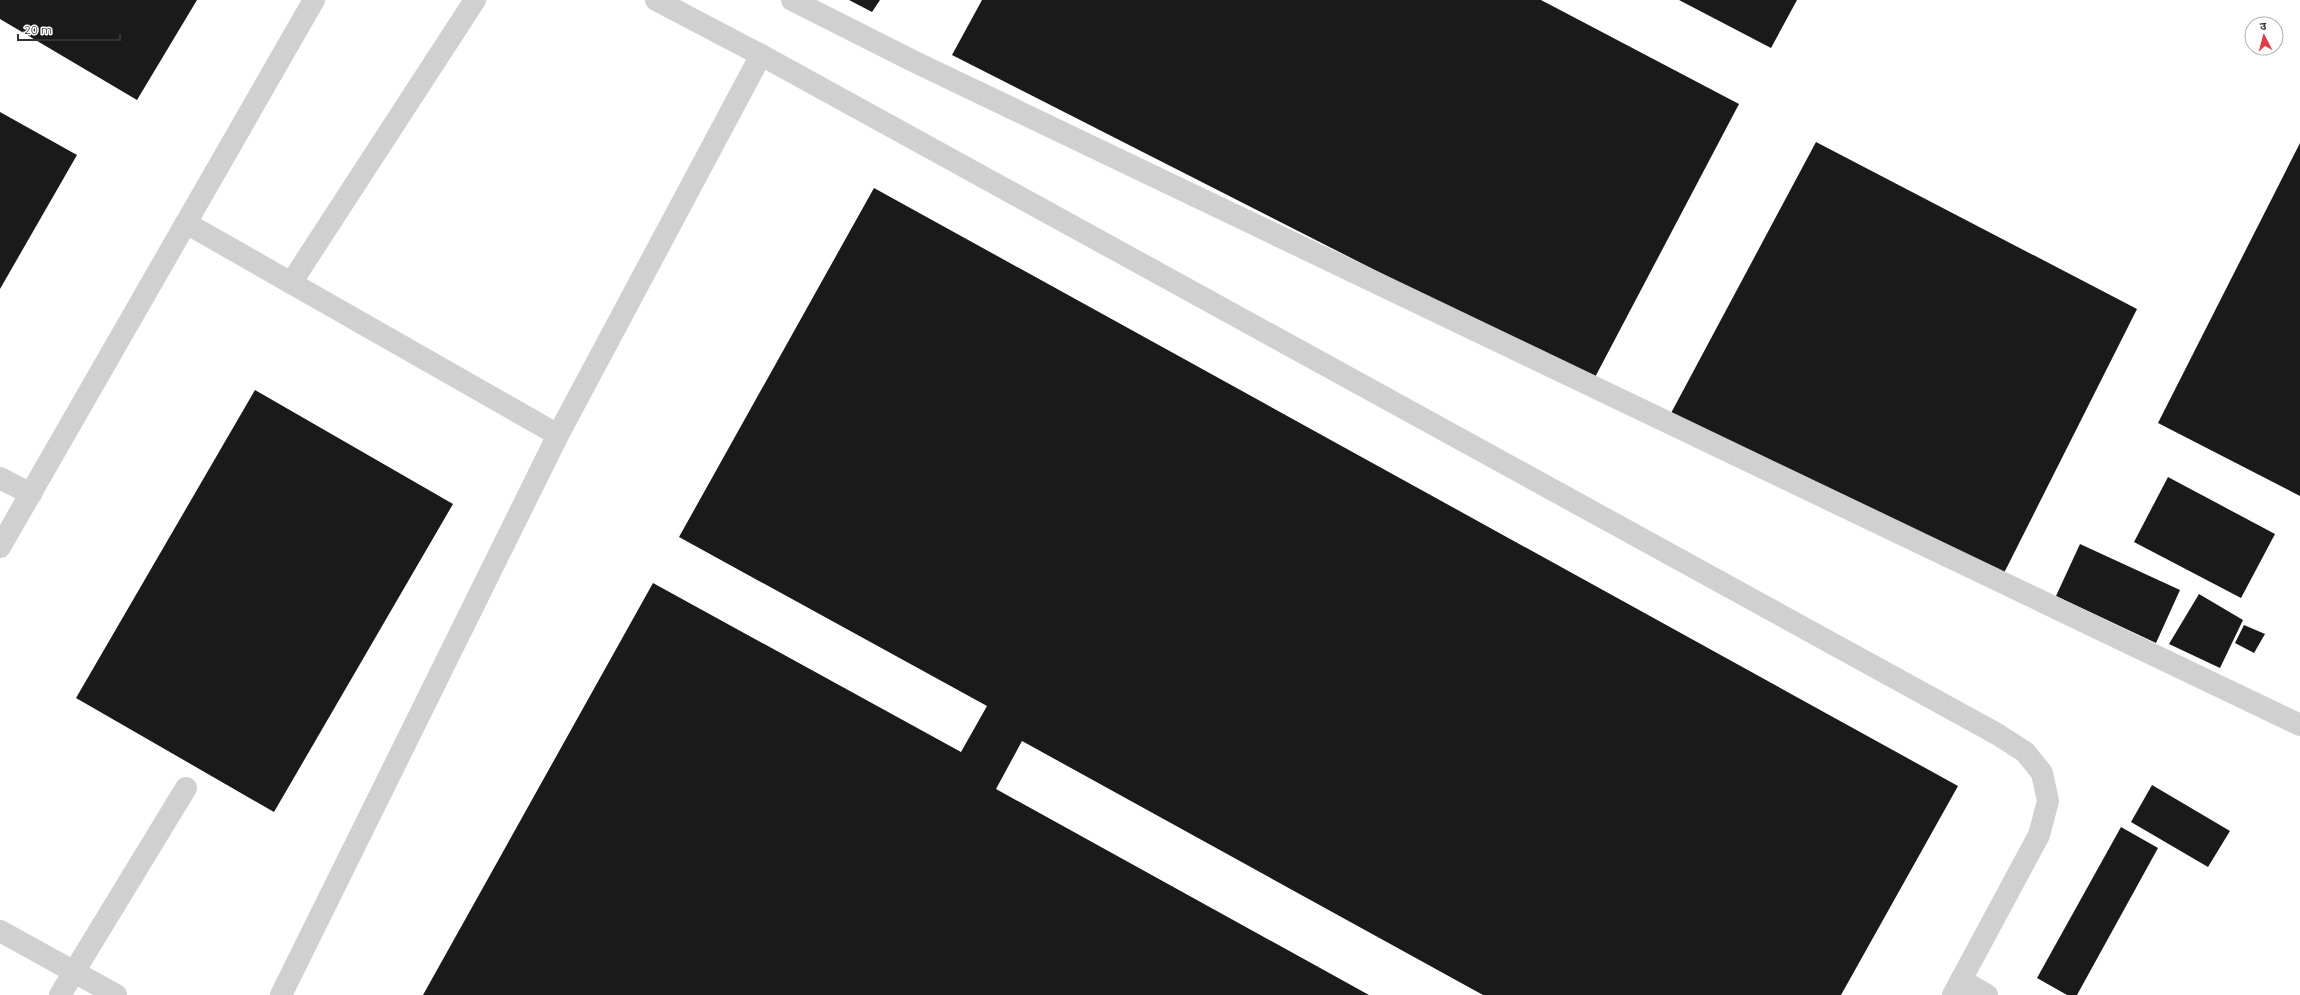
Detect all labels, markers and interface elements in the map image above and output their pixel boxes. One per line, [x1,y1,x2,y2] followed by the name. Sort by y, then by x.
[18,16,120,42] scale bar
[2244,16,2284,56] north arrow
[2259,19,2267,33] text: उ
[24,22,52,37] text: 20 m

